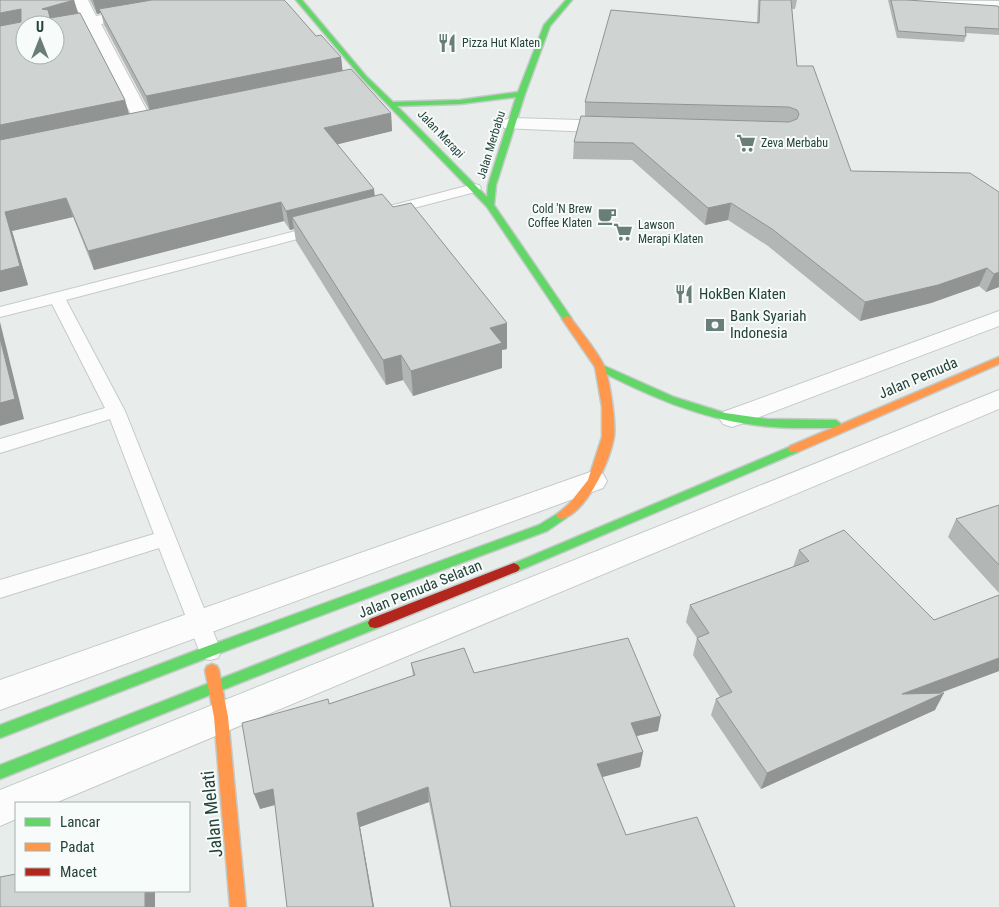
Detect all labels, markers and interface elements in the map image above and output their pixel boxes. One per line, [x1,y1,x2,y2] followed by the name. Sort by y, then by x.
[15,15,65,65] north arrow
[36,19,44,35] text: U
[436,32,458,54] restaurant icon: Pizza Hut Klaten
[462,36,540,50] place label: Pizza Hut Klaten
[415,107,467,161] street label: Jalan Merapi
[474,109,508,181] street label: Jalan Merbabu
[735,132,757,154] supermarket icon: Zeva Merbabu
[761,136,828,150] place label: Zeva Merbabu
[528,202,592,230] place label: Cold 'N Brew Coffee Klaten
[596,205,618,227] cafe icon: Cold 'N Brew Coffee Klaten
[638,218,704,246] place label: Lawson Merapi Klaten
[612,221,634,243] supermarket icon: Lawson Merapi Klaten
[673,283,695,305] restaurant icon: HokBen Klaten
[699,285,786,303] place label: HokBen Klaten
[730,307,806,342] place label: Bank Syariah Indonesia
[704,314,726,336] bank icon: Bank Syariah Indonesia
[876,353,960,403] street label: Jalan Pemuda
[355,556,485,622] street label: Jalan Pemuda Selatan
[197,770,227,858] street label: Jalan Melati
[15,802,190,892] legend
[60,813,101,831] text: Lancar
[60,838,94,856] text: Padat
[60,863,97,881] text: Macet

